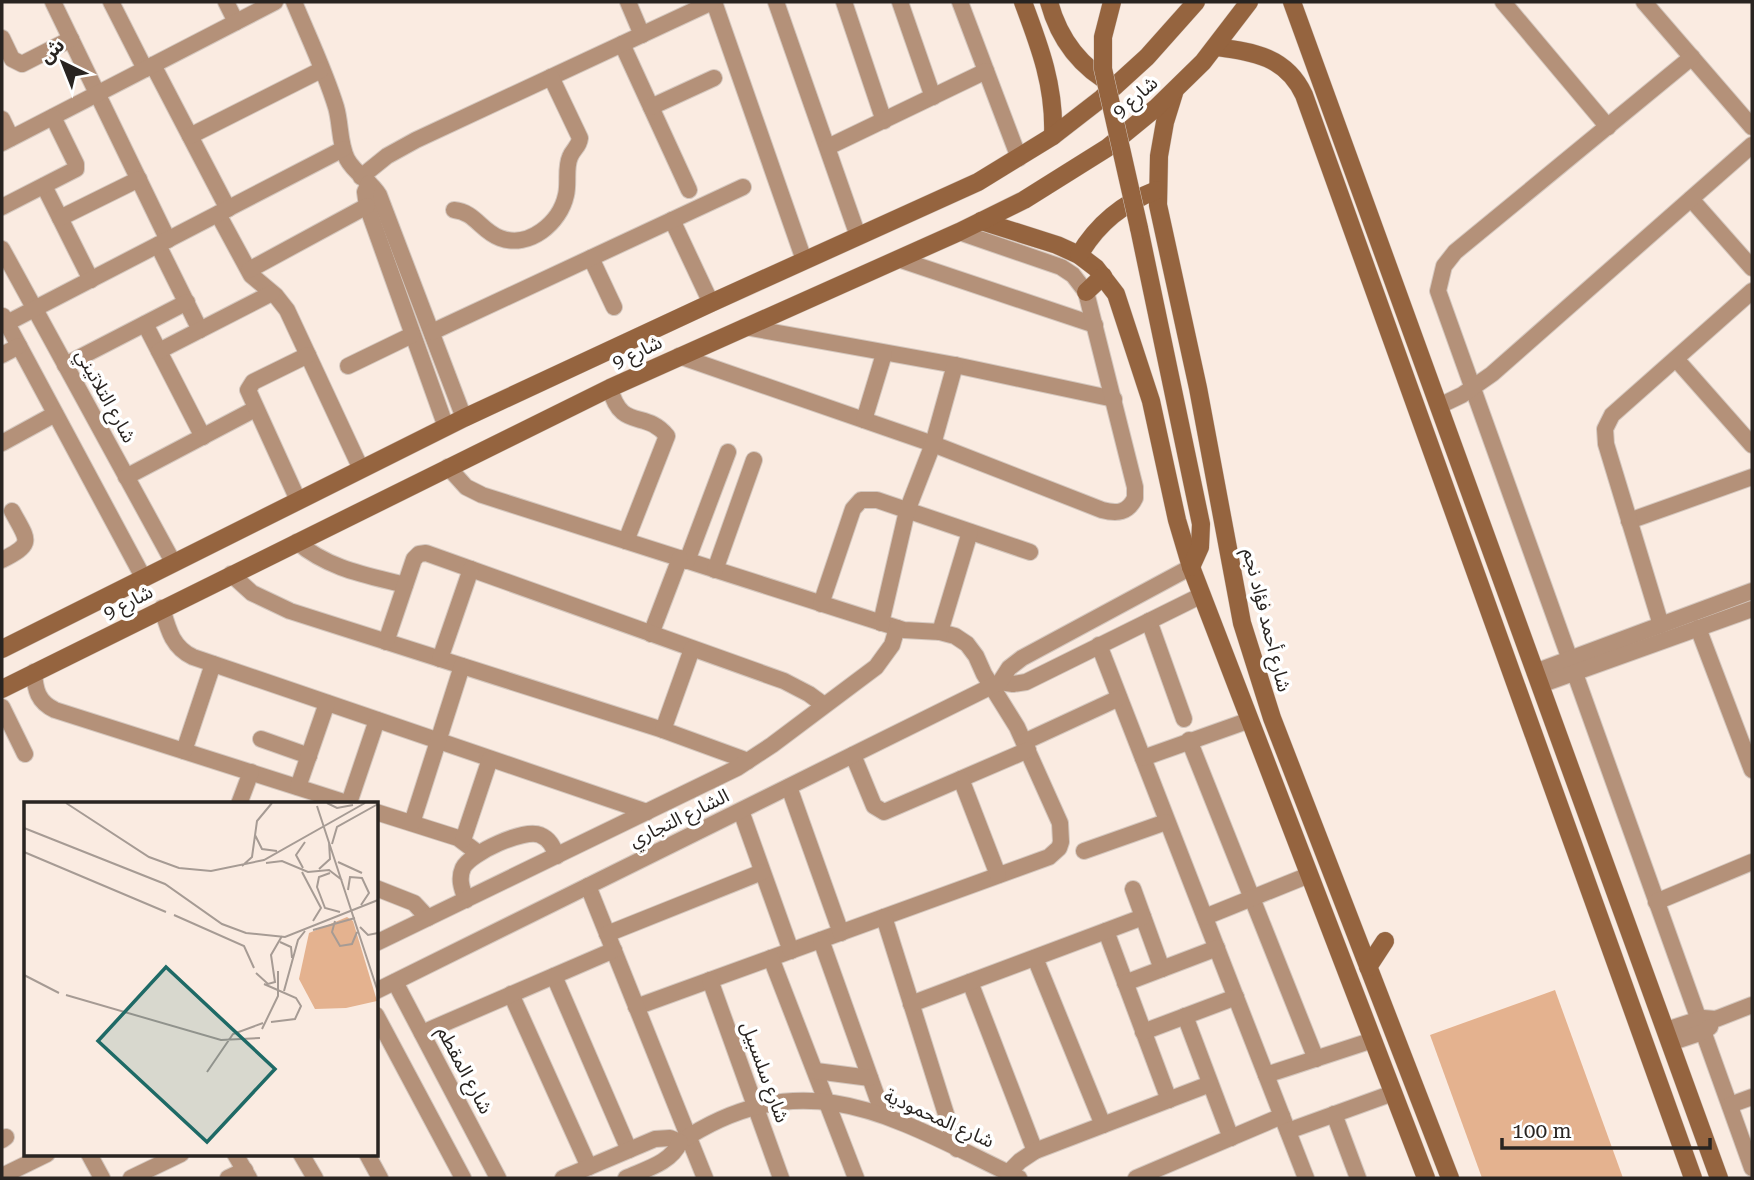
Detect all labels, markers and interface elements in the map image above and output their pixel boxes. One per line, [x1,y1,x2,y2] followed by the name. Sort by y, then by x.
[28,28,98,98] north arrow
[34,34,69,68] text: ش
[1108,71,1164,124] street label: شارع 9
[608,330,666,375] street label: شارع 9
[68,345,141,448] street label: شارع التلاتيني
[1235,546,1296,695] street label: شارع أحمد فؤاد نجم
[99,580,158,626] street label: شارع 9
[625,784,734,855] street label: الشارع التجاري
[24,802,378,1156] inset map
[734,1018,794,1126] street label: شارع سلسبيل
[430,1022,498,1119] street label: شارع المقطم
[879,1083,998,1154] street label: شارع المحمودية
[1502,1106,1710,1150] scale bar
[1512,1119,1572,1143] text: 100 m

